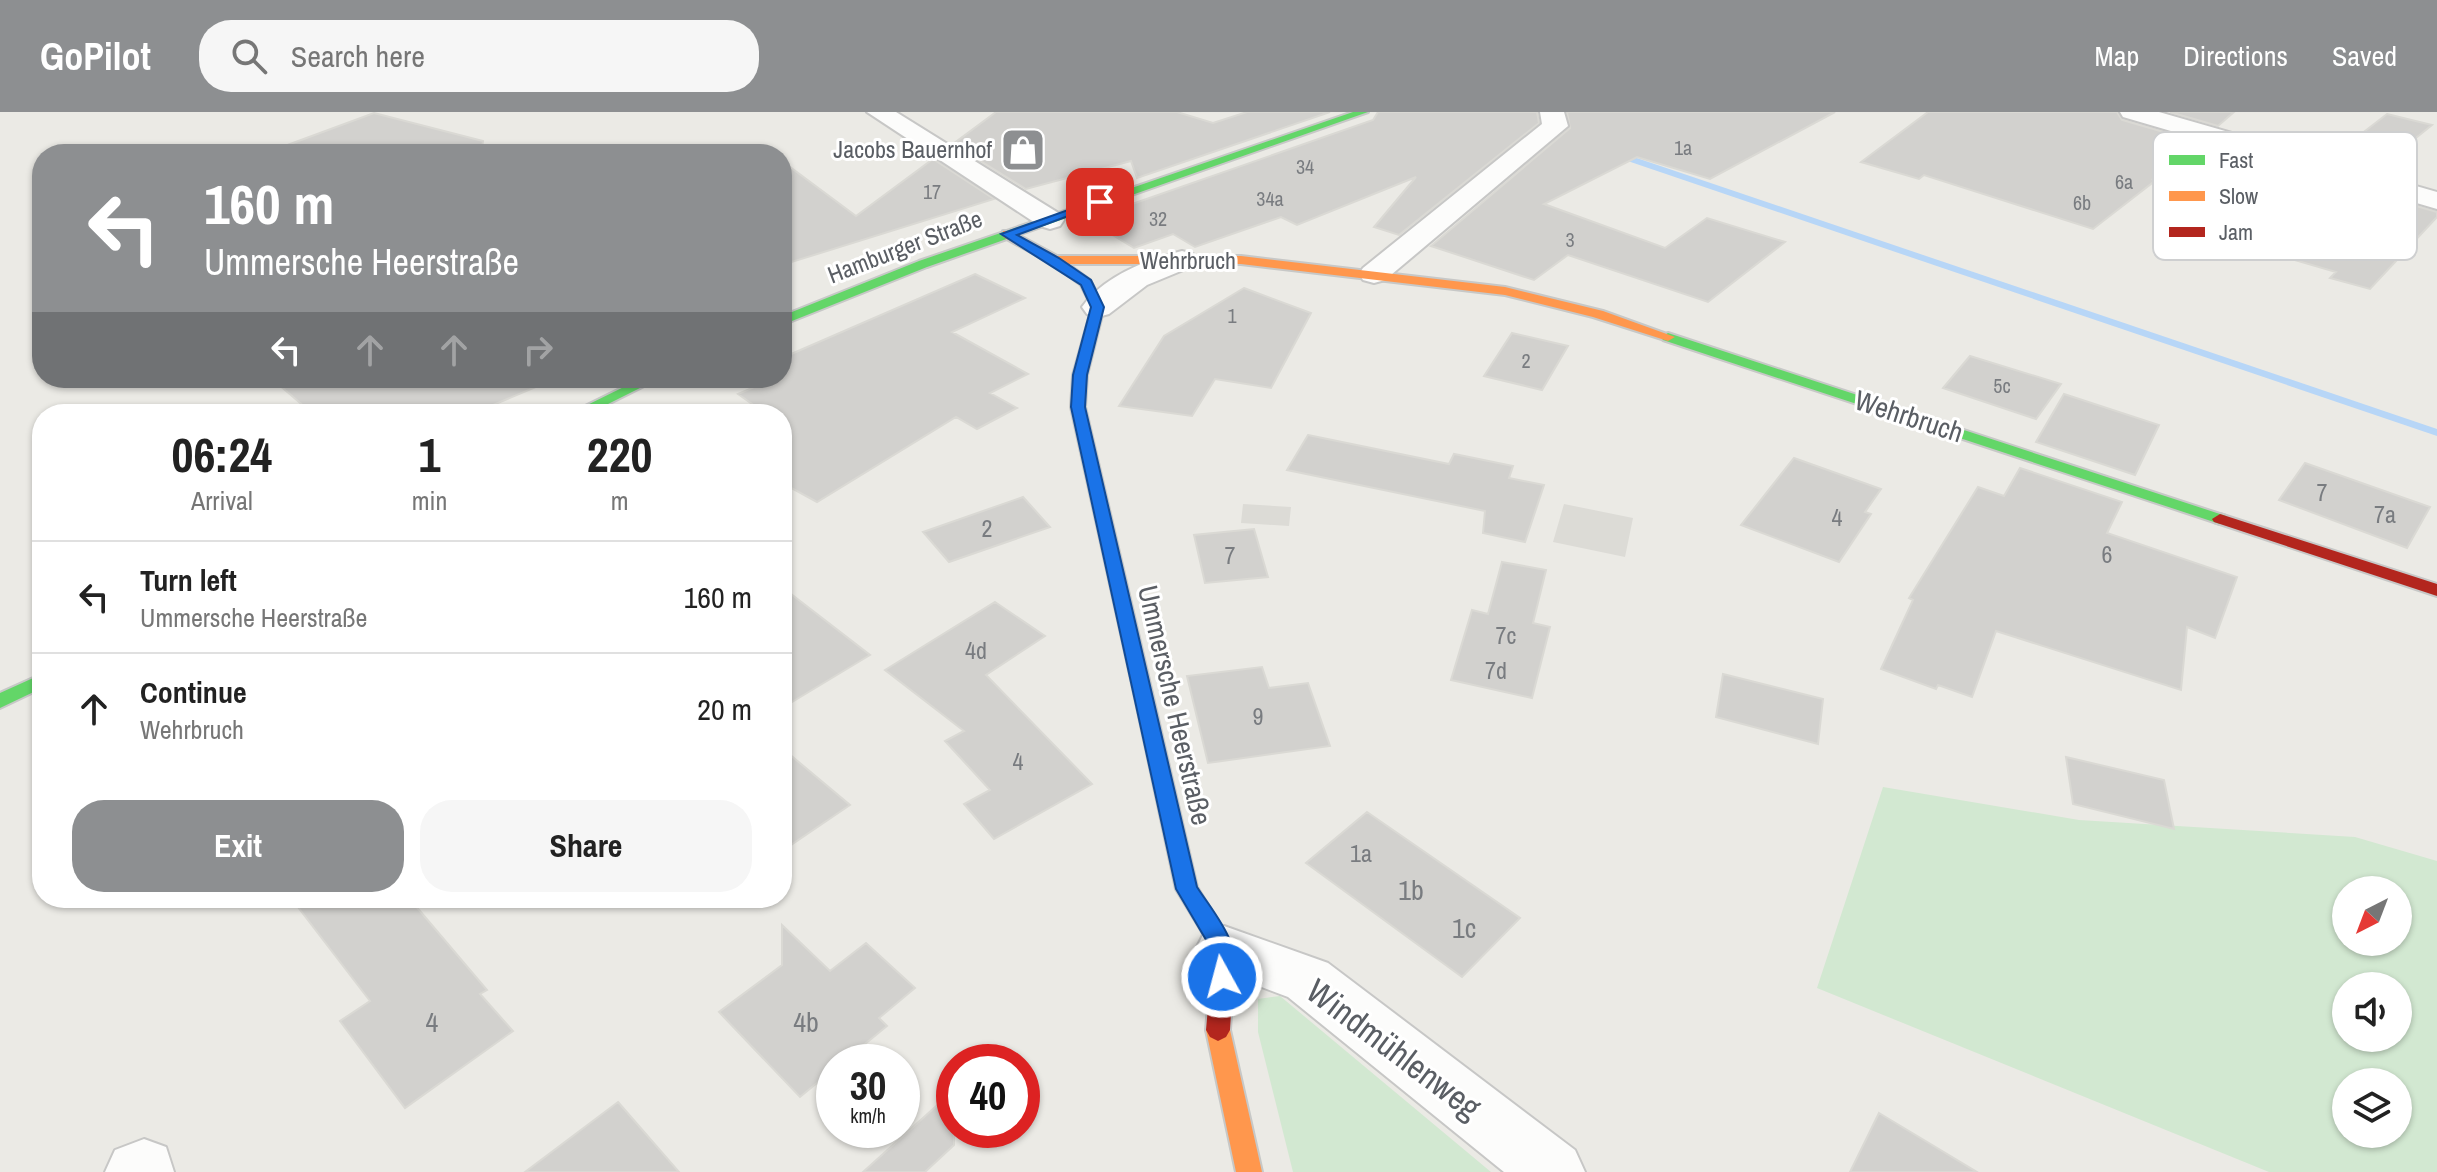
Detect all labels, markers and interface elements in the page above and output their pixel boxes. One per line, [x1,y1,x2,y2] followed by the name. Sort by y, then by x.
[199,20,759,92] search box
[40,31,151,82] text: GoPilot
[227,34,271,78] icon: search
[291,36,425,76] text: Search here
[2095,37,2139,75] text: Map
[2183,37,2288,75] text: Directions
[2332,37,2397,75] text: Saved
[999,126,1047,174] shop icon: Jacobs Bauernhof
[2153,132,2417,260] legend
[833,133,993,165] place label: Jacobs Bauernhof
[1674,134,1692,161] house number: 1a
[2219,145,2253,175] text: Fast
[1296,153,1314,180] house number: 34
[204,166,334,241] text: 160 m
[1066,168,1134,236] pin
[2115,168,2133,195] house number: 6a
[72,176,176,280] icon: left
[923,178,941,205] house number: 17
[1078,180,1122,224] icon: arrive
[2219,181,2258,211] text: Slow
[1256,185,1284,212] house number: 34a
[2073,189,2091,216] house number: 6b
[823,202,986,290] street label: Hamburger Straße
[1149,205,1167,232] house number: 32
[2219,217,2253,247] text: Jam
[1565,226,1575,253] house number: 3
[204,238,519,286] text: Ummersche Heerstraße
[1140,244,1236,276] street label: Wehrbruch
[1227,302,1237,329] house number: 1
[264,328,308,372] icon: left
[348,328,392,372] icon: ahead
[432,328,476,372] icon: ahead
[516,328,560,372] icon: right
[1521,347,1531,374] house number: 2
[1993,372,2011,399] house number: 5c
[1850,381,1968,451] street label: Wehrbruch
[172,422,272,487] text: 06:24
[419,422,440,487] text: 1
[587,422,652,487] text: 220
[2317,476,2328,508] house number: 7
[191,483,253,518] text: Arrival
[412,483,447,518] text: min
[611,483,629,518] text: m
[2374,498,2396,530] house number: 7a
[1832,501,1843,533] house number: 4
[982,512,992,544] house number: 2
[2102,538,2112,570] house number: 6
[1225,539,1236,571] house number: 7
[140,560,237,600] text: Turn left
[72,575,116,619] icon: left
[684,577,752,617] text: 160 m
[1129,581,1221,829] street label: Ummersche Heerstraße
[140,600,367,635] text: Ummersche Heerstraße
[1496,619,1517,651] house number: 7c
[965,634,987,666] house number: 4d
[1485,654,1507,686] house number: 7d
[140,672,247,712] text: Continue
[72,687,116,731] icon: ahead
[697,689,752,729] text: 20 m
[1253,700,1263,732] house number: 9
[140,712,244,747] text: Wehrbruch
[1013,745,1024,777] house number: 4
[72,800,404,892] button: Exit
[420,800,752,892] button: Share
[1350,837,1372,869] house number: 1a
[1398,871,1424,909] house number: 1b
[2332,876,2412,956] north arrow
[2332,876,2412,1148] map controls
[1452,909,1476,947] house number: 1c
[1180,935,1264,1019] position arrow
[1297,968,1491,1130] street label: Windmühlenweg
[2332,972,2412,1052] button: sound
[426,1003,439,1041] house number: 4
[793,1003,819,1041] house number: 4b
[936,1044,1040,1148] speed limit sign: 40
[850,1059,886,1112] text: 30
[2332,1068,2412,1148] button: layers
[850,1102,886,1129] text: km/h

